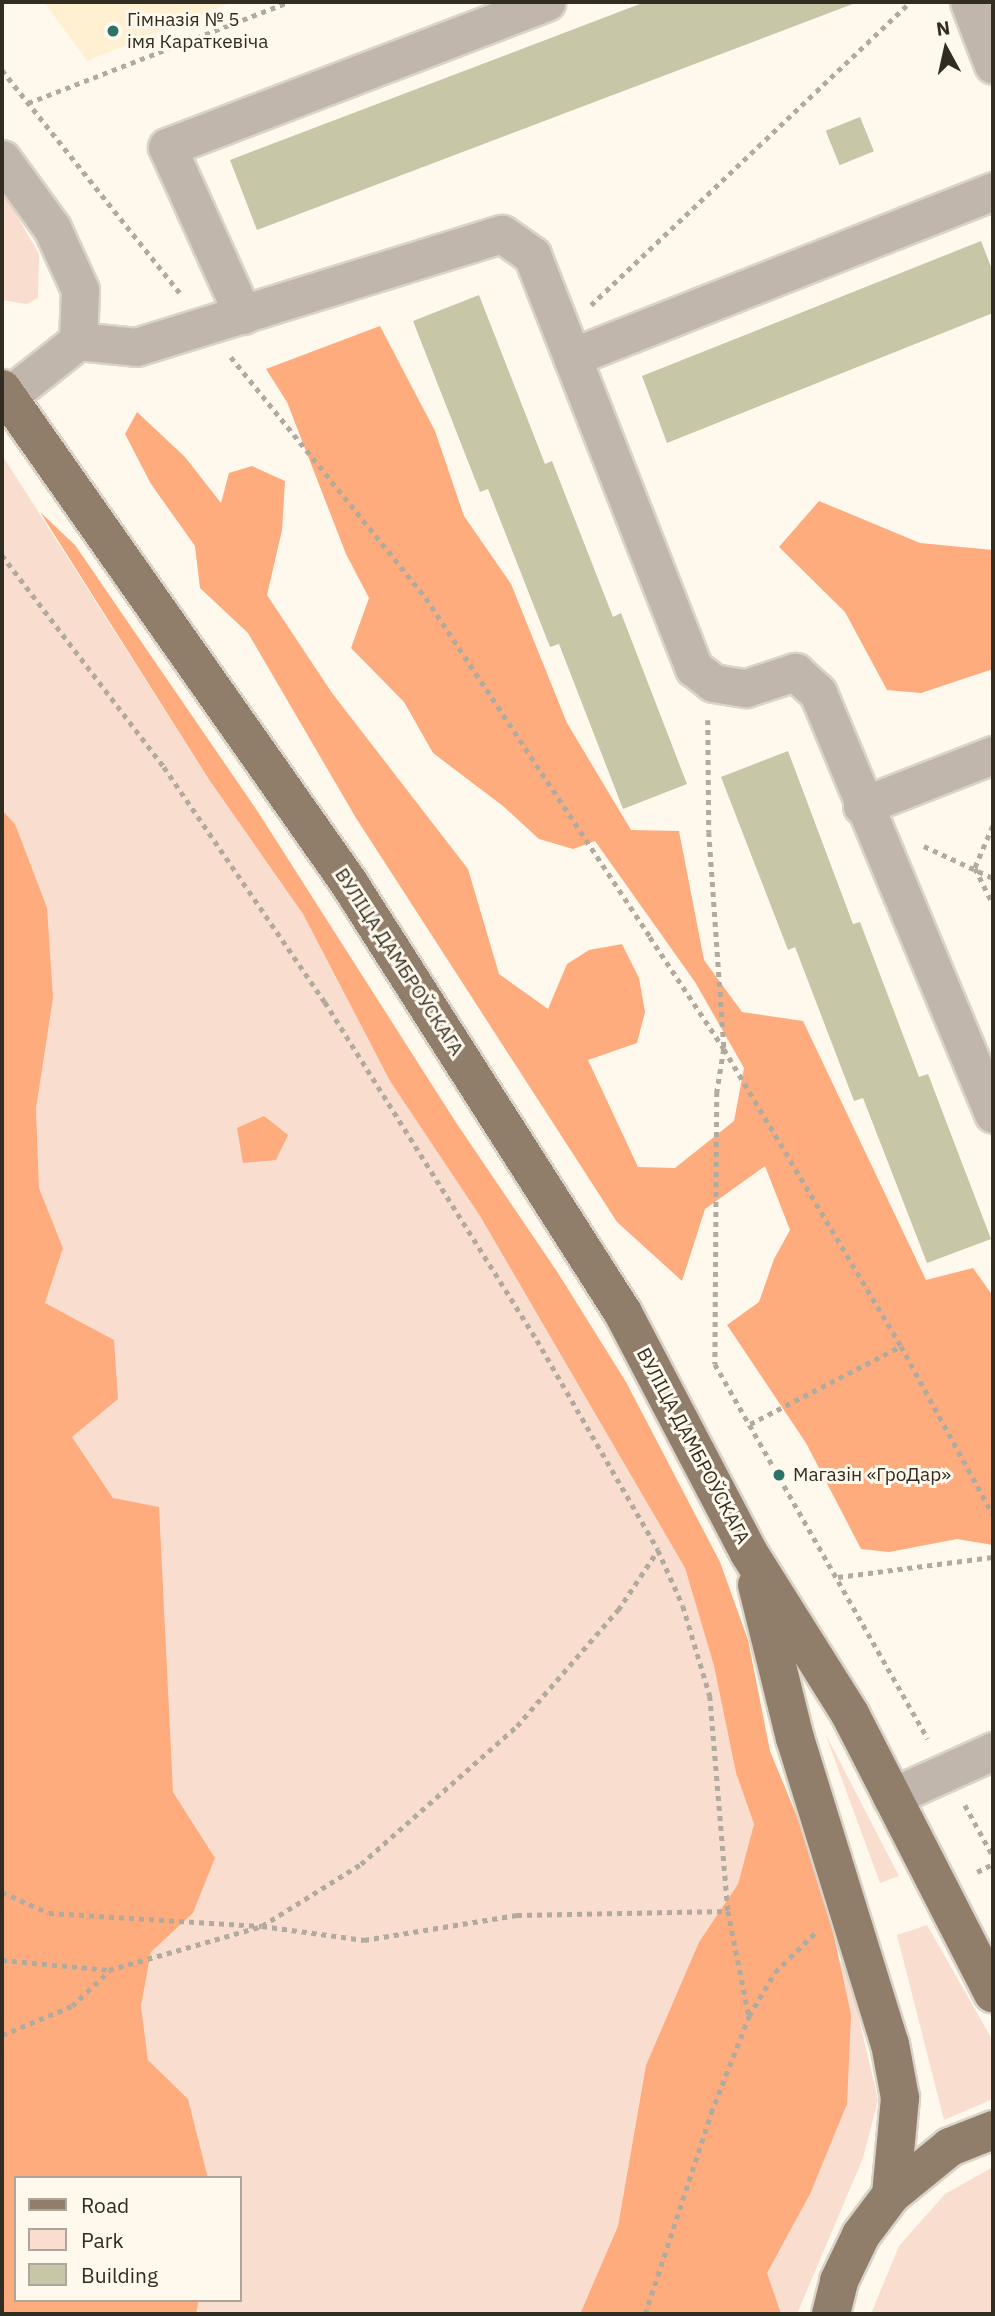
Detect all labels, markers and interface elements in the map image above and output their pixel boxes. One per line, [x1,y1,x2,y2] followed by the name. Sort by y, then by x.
[127,9,268,53] place label: Гімназія № 5 імя Караткевіча
[911,14,981,84] north arrow
[935,15,952,41] text: N
[105,23,121,39] marker: Гімназія № 5 імя Караткевіча
[330,864,468,1060] street label: ВУЛІЦА ДАМБРОЎСКАГА
[632,1344,754,1548] street label: ВУЛІЦА ДАМБРОЎСКАГА
[793,1464,951,1486] place label: Магазін «ГроДар»
[771,1467,787,1483] marker: Магазін «ГроДар»
[14,2176,242,2302] legend
[81,2191,129,2219] text: Road
[81,2226,124,2254] text: Park
[81,2261,158,2289] text: Building

